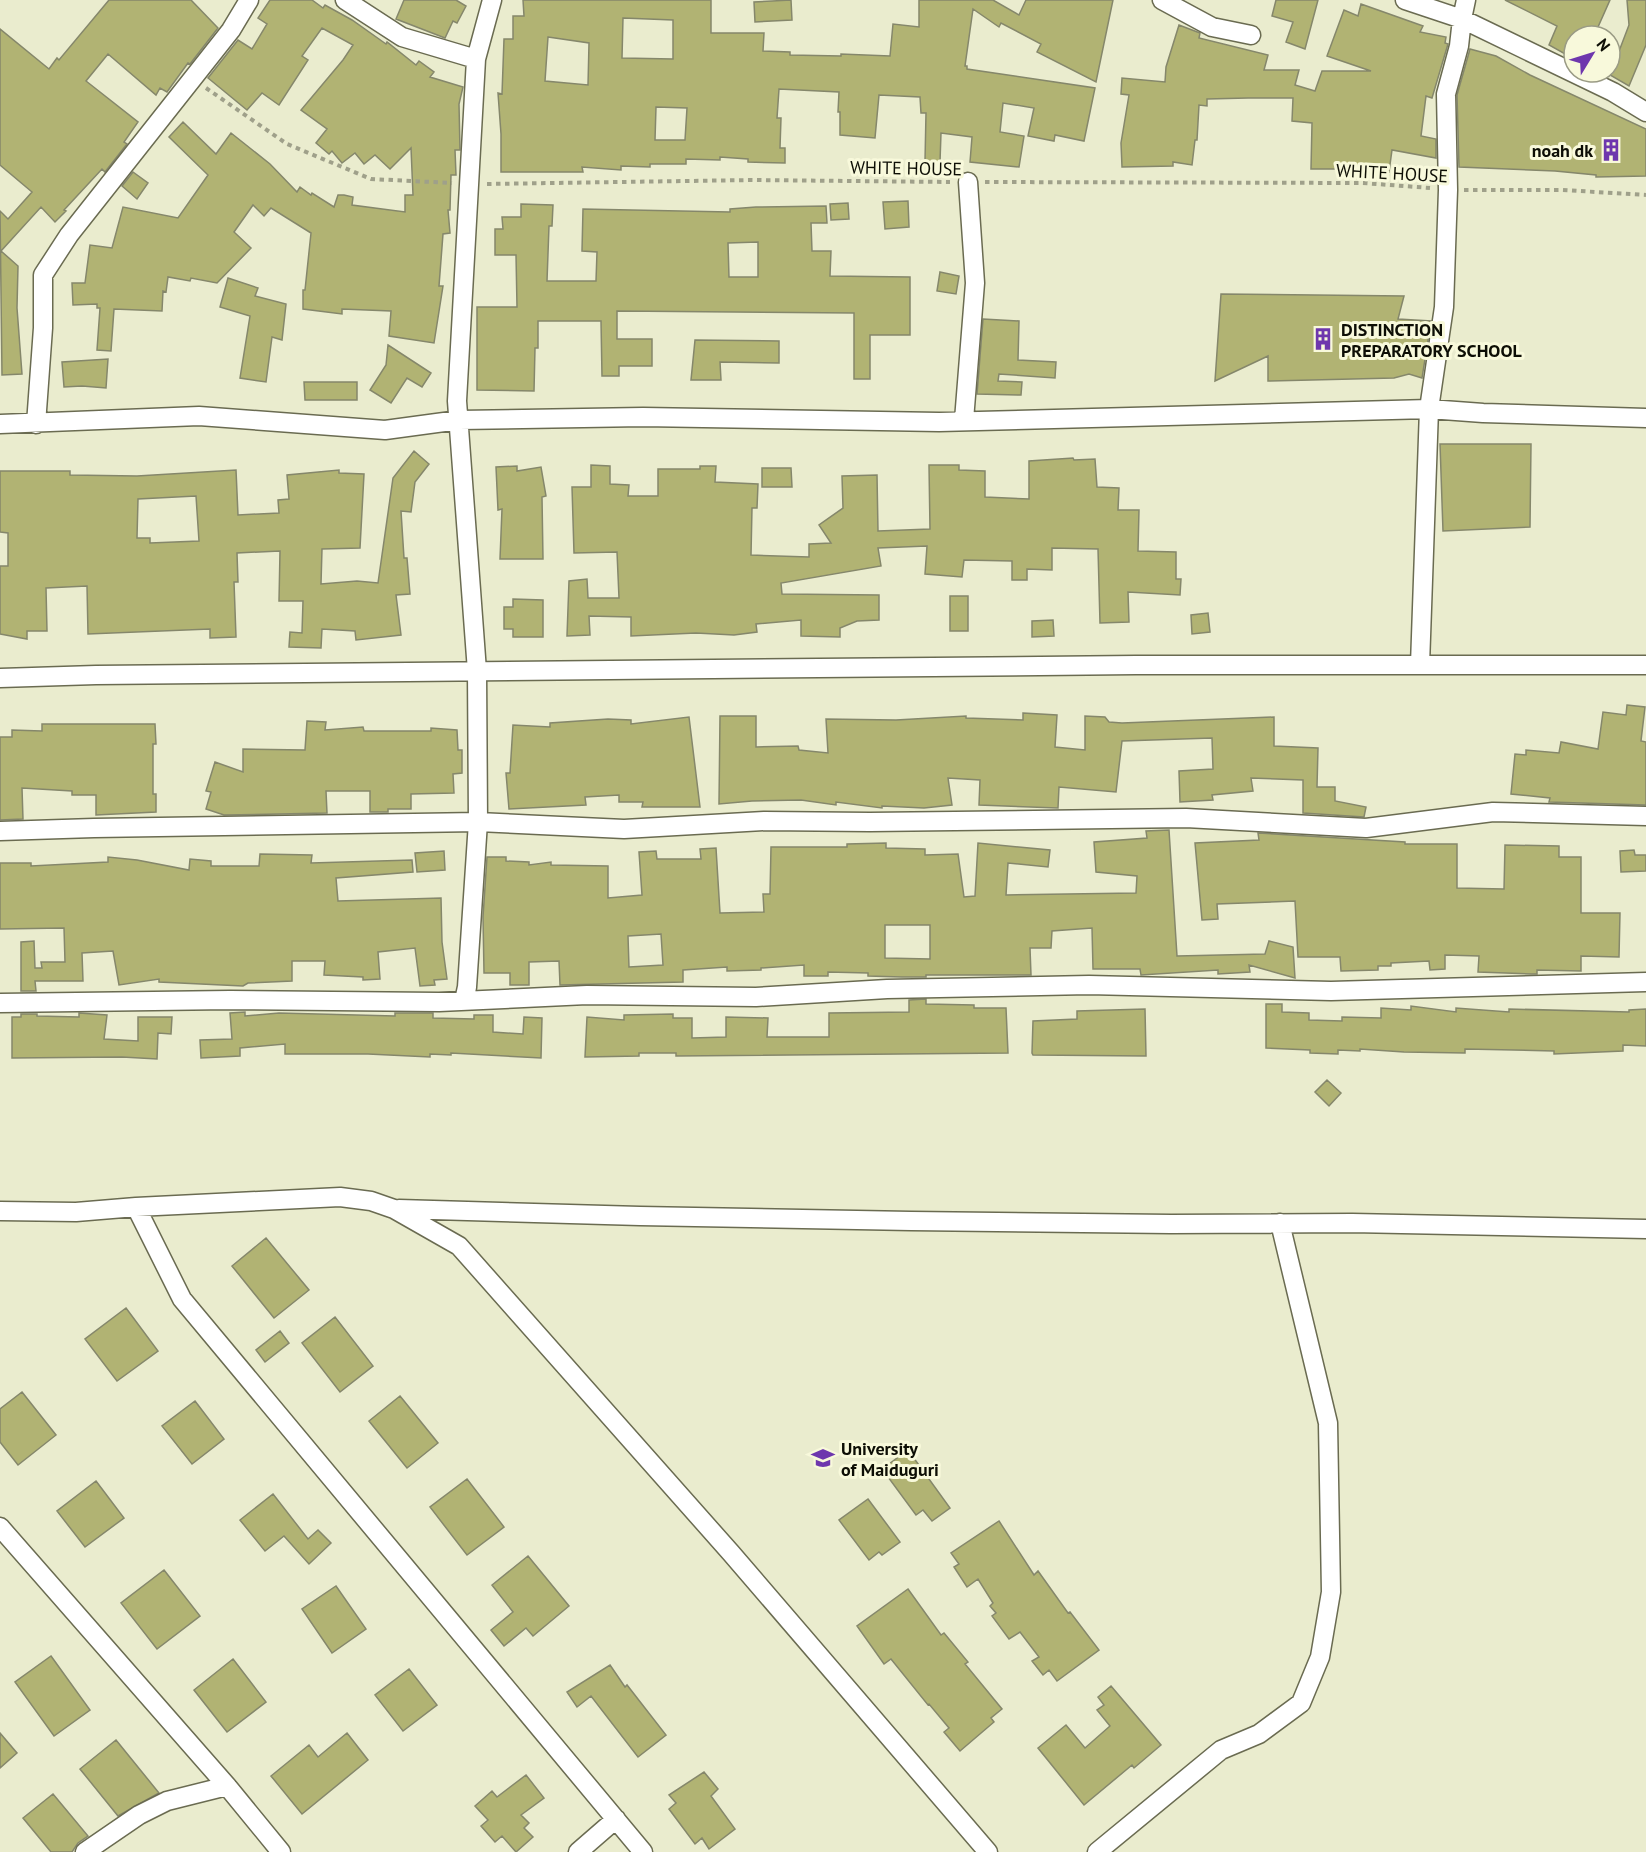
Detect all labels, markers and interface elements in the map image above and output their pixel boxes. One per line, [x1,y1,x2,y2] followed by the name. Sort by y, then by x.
[1562,24,1622,84] north arrow
[1593,34,1615,55] text: N
[1598,137,1624,163] building icon: noah dk
[1532,139,1593,162] place label: noah dk
[850,156,962,180] street label: WHITE HOUSE
[1335,159,1449,187] street label: WHITE HOUSE
[1341,318,1522,362] place label: DISTINCTION PREPARATORY SCHOOL
[1310,326,1336,352] building icon: DISTINCTION PREPARATORY SCHOOL
[841,1437,939,1481] place label: University of Maiduguri
[810,1445,836,1471] school or university icon: University of Maiduguri

